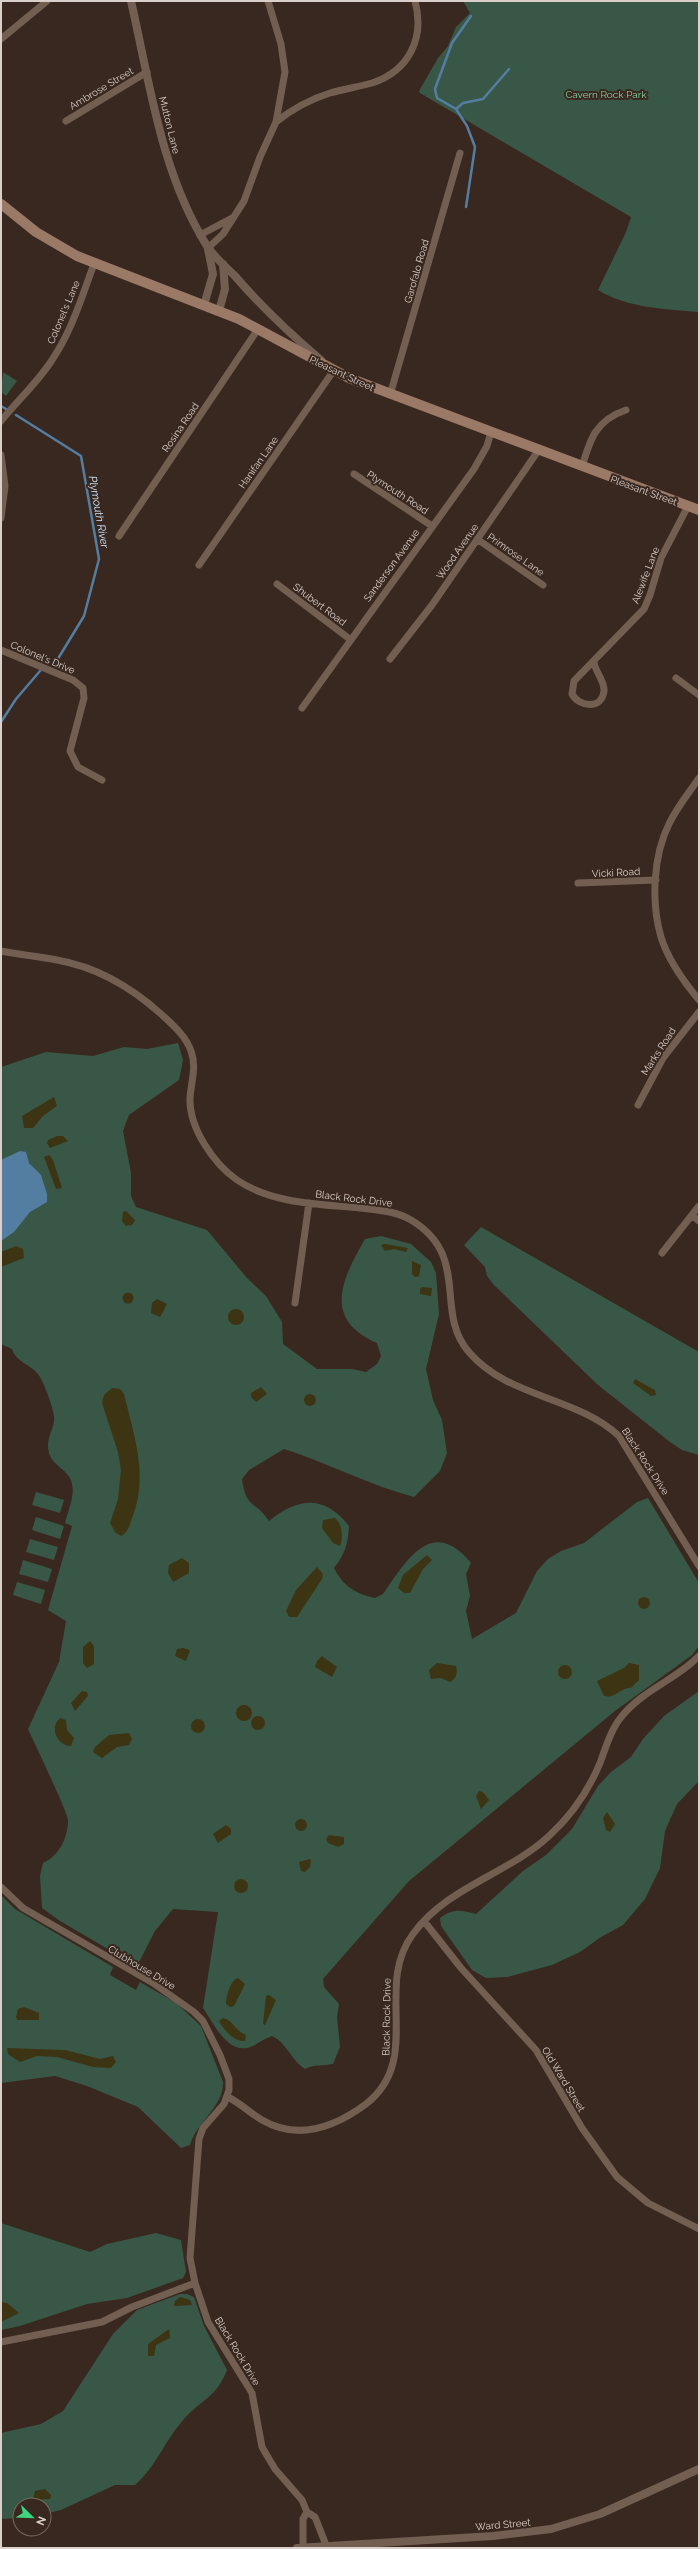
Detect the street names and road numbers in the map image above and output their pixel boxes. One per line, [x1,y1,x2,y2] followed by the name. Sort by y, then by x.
[67,65,136,112] street label: Ambrose Street
[157,95,182,155] street label: Mutton Lane
[402,238,431,304] street label: Garofalo Road
[45,279,82,346] street label: Colonel's Lane
[308,354,376,393] street label: Pleasant Street
[160,401,201,454] street label: Rosina Road
[236,434,280,490] street label: Hanifan Lane
[365,468,430,516] street label: Plymouth Road
[609,473,679,508] street label: Pleasant Street
[434,521,481,581] street label: Wood Avenue
[361,527,421,604] street label: Sanderson Avenue
[485,531,546,578] street label: Primrose Lane
[630,545,661,605] street label: Alewife Lane
[291,581,348,628] street label: Shubert Road
[9,639,77,676] street label: Colonel's Drive
[592,866,641,879] street label: Vicki Road
[639,1025,678,1077] street label: Marks Road
[315,1188,393,1209] street label: Black Rock Drive
[620,1426,671,1497] street label: Black Rock Drive
[106,1943,177,1992] street label: Clubhouse Drive
[380,1978,393,2056] street label: Black Rock Drive
[540,2045,588,2114] street label: Old Ward Street
[213,2315,262,2387] street label: Black Rock Drive
[475,2517,532,2532] street label: Ward Street

